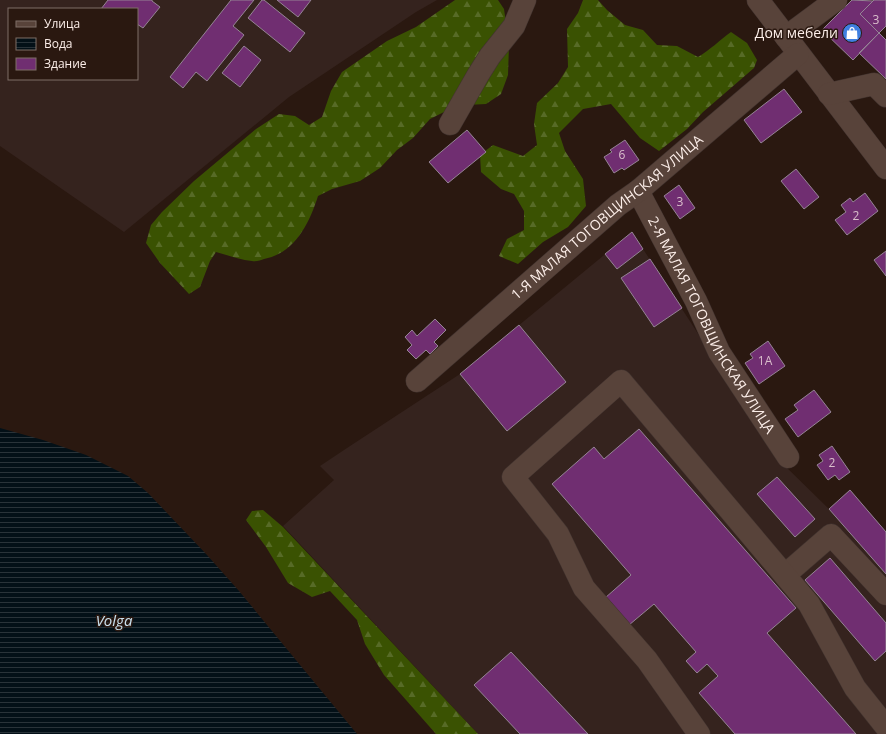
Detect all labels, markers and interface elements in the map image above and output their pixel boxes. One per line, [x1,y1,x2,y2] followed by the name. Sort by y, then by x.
[8,8,138,80] legend
[873,11,880,28] house number: 3
[44,15,80,32] text: Улица
[841,22,863,44] shop icon: Дом мебели
[755,23,838,42] place label: Дом мебели
[44,35,73,52] text: Вода
[44,55,87,72] text: Здание
[507,130,707,303] street label: 1-Я МАЛАЯ ТОГОВЩИНСКАЯ УЛИЦА
[619,146,626,163] house number: 6
[677,193,684,210] house number: 3
[853,207,860,224] house number: 2
[644,213,780,437] street label: 2-Я МАЛАЯ ТОГОВЩИНСКАЯ УЛИЦА
[758,352,773,369] house number: 1А
[829,454,836,471] house number: 2
[96,610,133,630] water label: Volga

